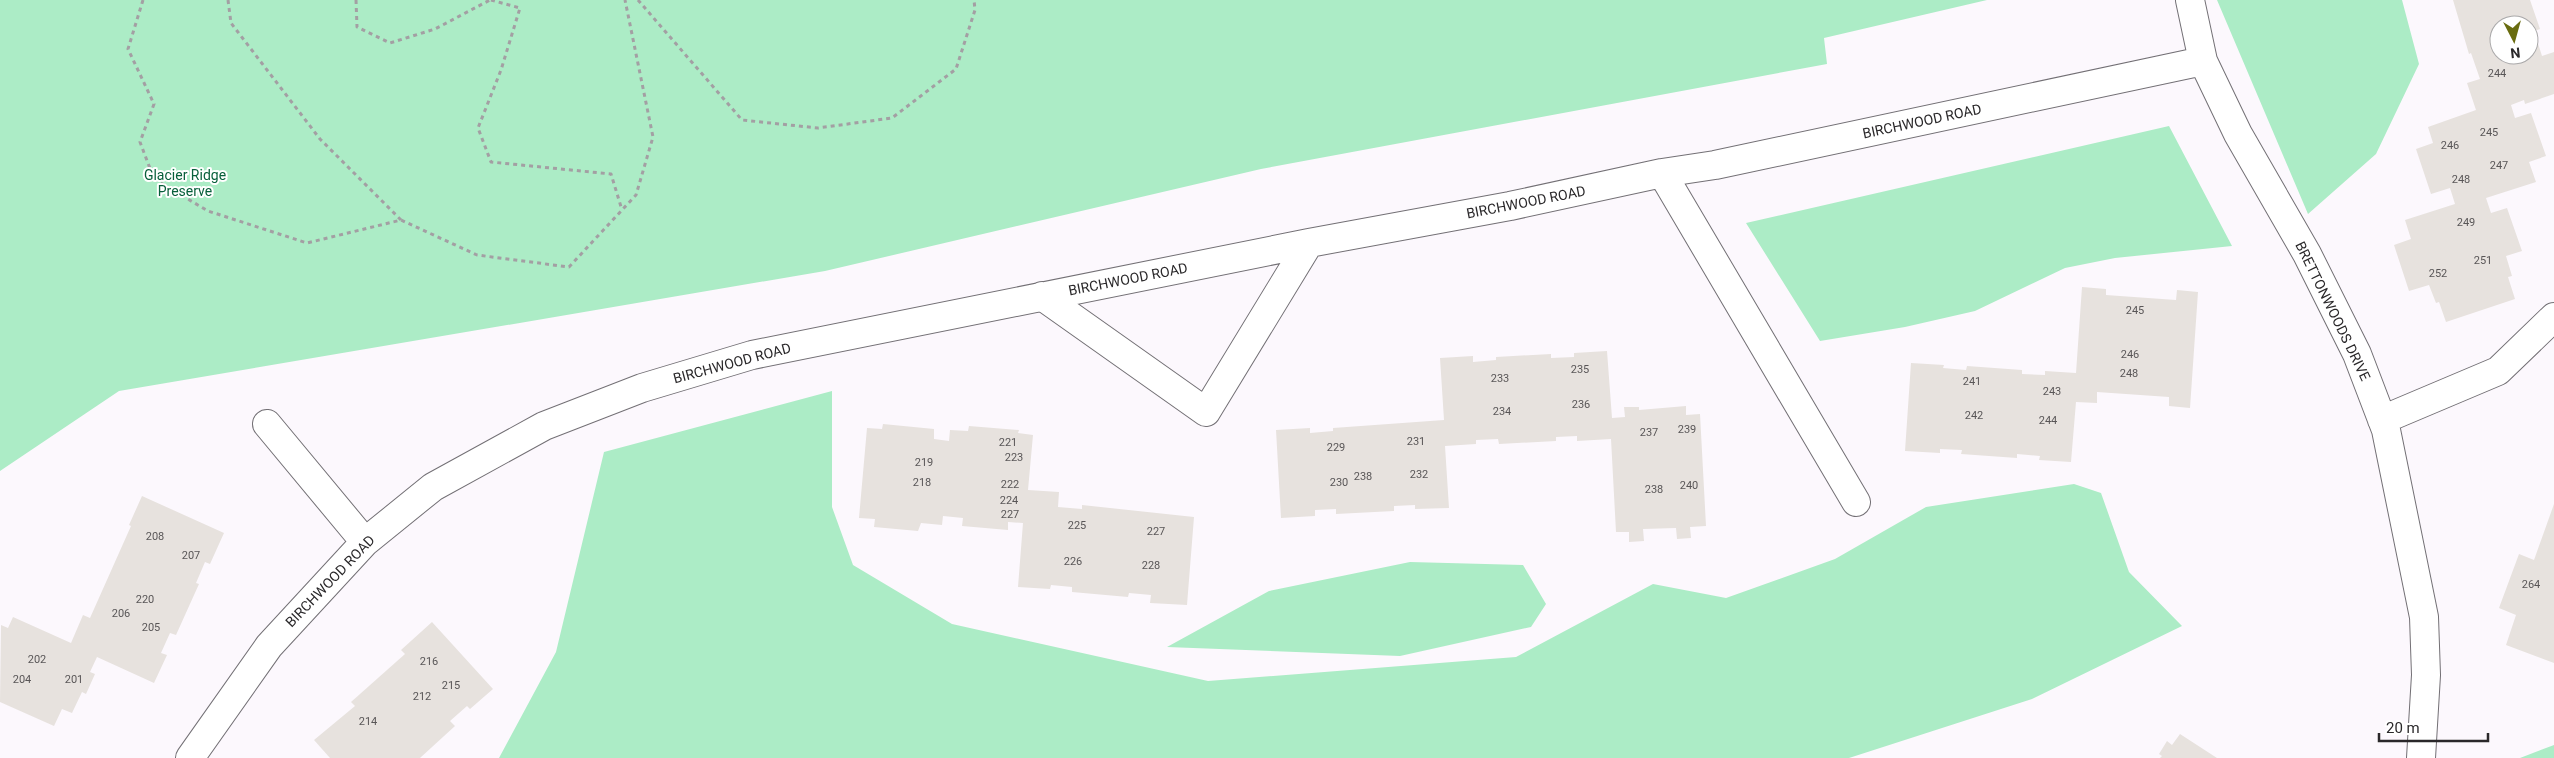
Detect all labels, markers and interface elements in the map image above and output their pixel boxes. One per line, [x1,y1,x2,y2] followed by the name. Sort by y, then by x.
[2489,15,2539,65] north arrow
[2510,44,2521,61] text: N
[2488,67,2506,80] house number: 244
[1861,101,1983,141] street label: BIRCHWOOD ROAD
[2480,126,2498,139] house number: 245
[2441,139,2459,152] house number: 246
[2490,159,2508,172] house number: 247
[144,167,226,199] park label: Glacier Ridge Preserve
[2452,173,2470,186] house number: 248
[1465,183,1587,221] street label: BIRCHWOOD ROAD
[2457,216,2475,229] house number: 249
[2292,239,2374,383] street label: BRETTONWOODS DRIVE
[2474,254,2492,267] house number: 251
[1067,260,1189,298] street label: BIRCHWOOD ROAD
[2429,267,2447,280] house number: 252
[2126,304,2144,317] house number: 245
[671,340,793,386] street label: BIRCHWOOD ROAD
[2121,348,2139,361] house number: 246
[1571,363,1589,376] house number: 235
[2120,367,2138,380] house number: 248
[1491,372,1509,385] house number: 233
[1963,375,1981,388] house number: 241
[2043,385,2061,398] house number: 243
[1572,398,1590,411] house number: 236
[1493,405,1511,418] house number: 234
[1965,409,1983,422] house number: 242
[2039,414,2057,427] house number: 244
[1678,423,1696,436] house number: 239
[1640,426,1658,439] house number: 237
[1407,435,1425,448] house number: 231
[999,436,1017,449] house number: 221
[1327,441,1345,454] house number: 229
[1005,451,1023,464] house number: 223
[915,456,933,469] house number: 219
[1410,468,1428,481] house number: 232
[1354,470,1372,483] house number: 238
[913,476,931,489] house number: 218
[1330,476,1348,489] house number: 230
[1001,478,1019,491] house number: 222
[1680,479,1698,492] house number: 240
[1645,483,1663,496] house number: 238
[1000,494,1018,507] house number: 224
[1001,508,1019,521] house number: 227
[1068,519,1086,532] house number: 225
[1147,525,1165,538] house number: 227
[146,530,164,543] house number: 208
[282,532,378,630] street label: BIRCHWOOD ROAD
[182,549,200,562] house number: 207
[1064,555,1082,568] house number: 226
[1142,559,1160,572] house number: 228
[2522,578,2540,591] house number: 264
[136,593,154,606] house number: 220
[112,607,130,620] house number: 206
[142,621,160,634] house number: 205
[28,653,46,666] house number: 202
[420,655,438,668] house number: 216
[13,673,31,686] house number: 204
[65,673,83,686] house number: 201
[442,679,460,692] house number: 215
[413,690,431,703] house number: 212
[2379,710,2488,742] scale bar
[359,715,377,728] house number: 214
[2386,719,2420,737] text: 20 m

